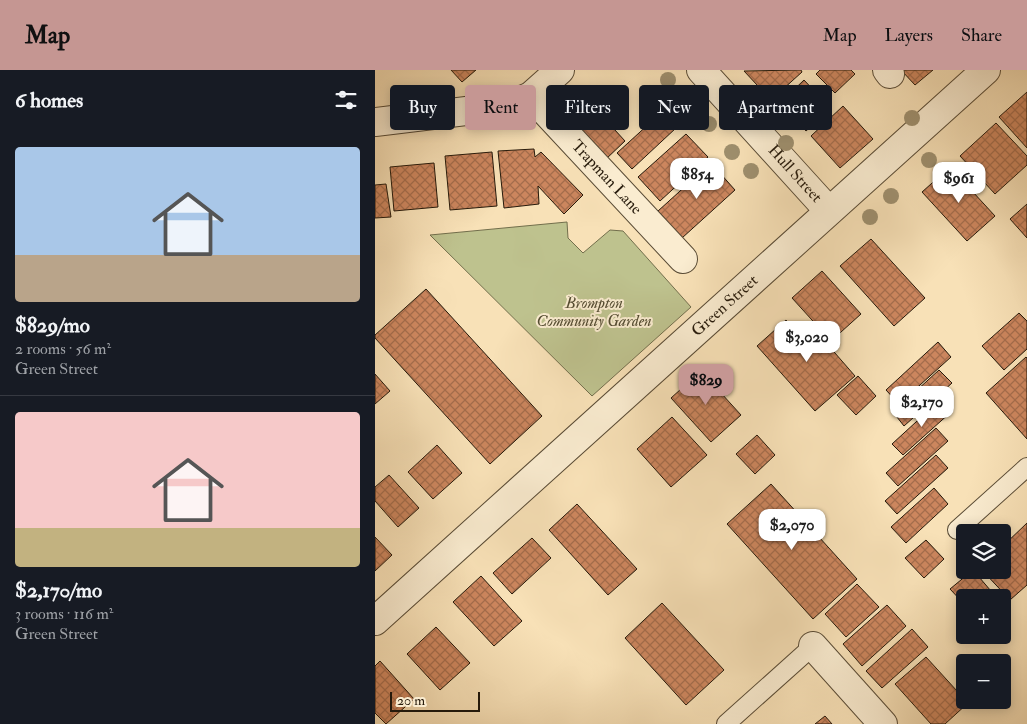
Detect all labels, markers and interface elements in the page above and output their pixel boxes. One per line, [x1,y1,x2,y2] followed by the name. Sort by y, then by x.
[25,20,70,51] text: Map
[823,24,857,47] text: Map
[885,24,933,47] text: Layers
[961,24,1002,47] text: Share
[390,85,455,130] chip: Buy
[465,85,536,130] chip: Rent
[546,85,629,130] chip: Filters
[639,85,709,130] chip: New
[719,85,832,130] chip: Apartment
[332,86,360,114] icon: filters
[15,87,83,114] text: 6 homes
[567,136,646,219] street label: Trapman Lane
[764,140,827,207] street label: Hull Street
[667,158,727,200] pin: $854
[929,162,989,204] pin: $961
[681,164,713,184] text: $854
[944,168,974,188] text: $961
[143,179,233,269] icon: home
[687,270,762,341] street label: Green Street
[536,293,652,331] park label: Brompton Community Garden
[15,312,90,339] text: $829/mo
[766,320,848,363] pin: $3,020
[785,327,829,347] text: $3,020
[15,339,111,359] text: 2 rooms · 56 m²
[15,359,98,379] text: Green Street
[676,364,736,406] pin: $829
[690,370,722,390] text: $829
[881,386,963,428] pin: $2,170
[901,392,943,412] text: $2,170
[143,445,233,535] icon: home
[751,508,833,551] pin: $2,070
[770,515,814,535] text: $2,070
[956,524,1011,709] map controls
[956,524,1011,579] button: layers
[15,577,102,604] text: $2,170/mo
[956,589,1011,644] button: +
[15,604,113,624] text: 3 rooms · 116 m²
[15,624,98,644] text: Green Street
[956,654,1011,709] button: −
[390,689,480,712] scale bar
[397,692,425,709] text: 20 m

